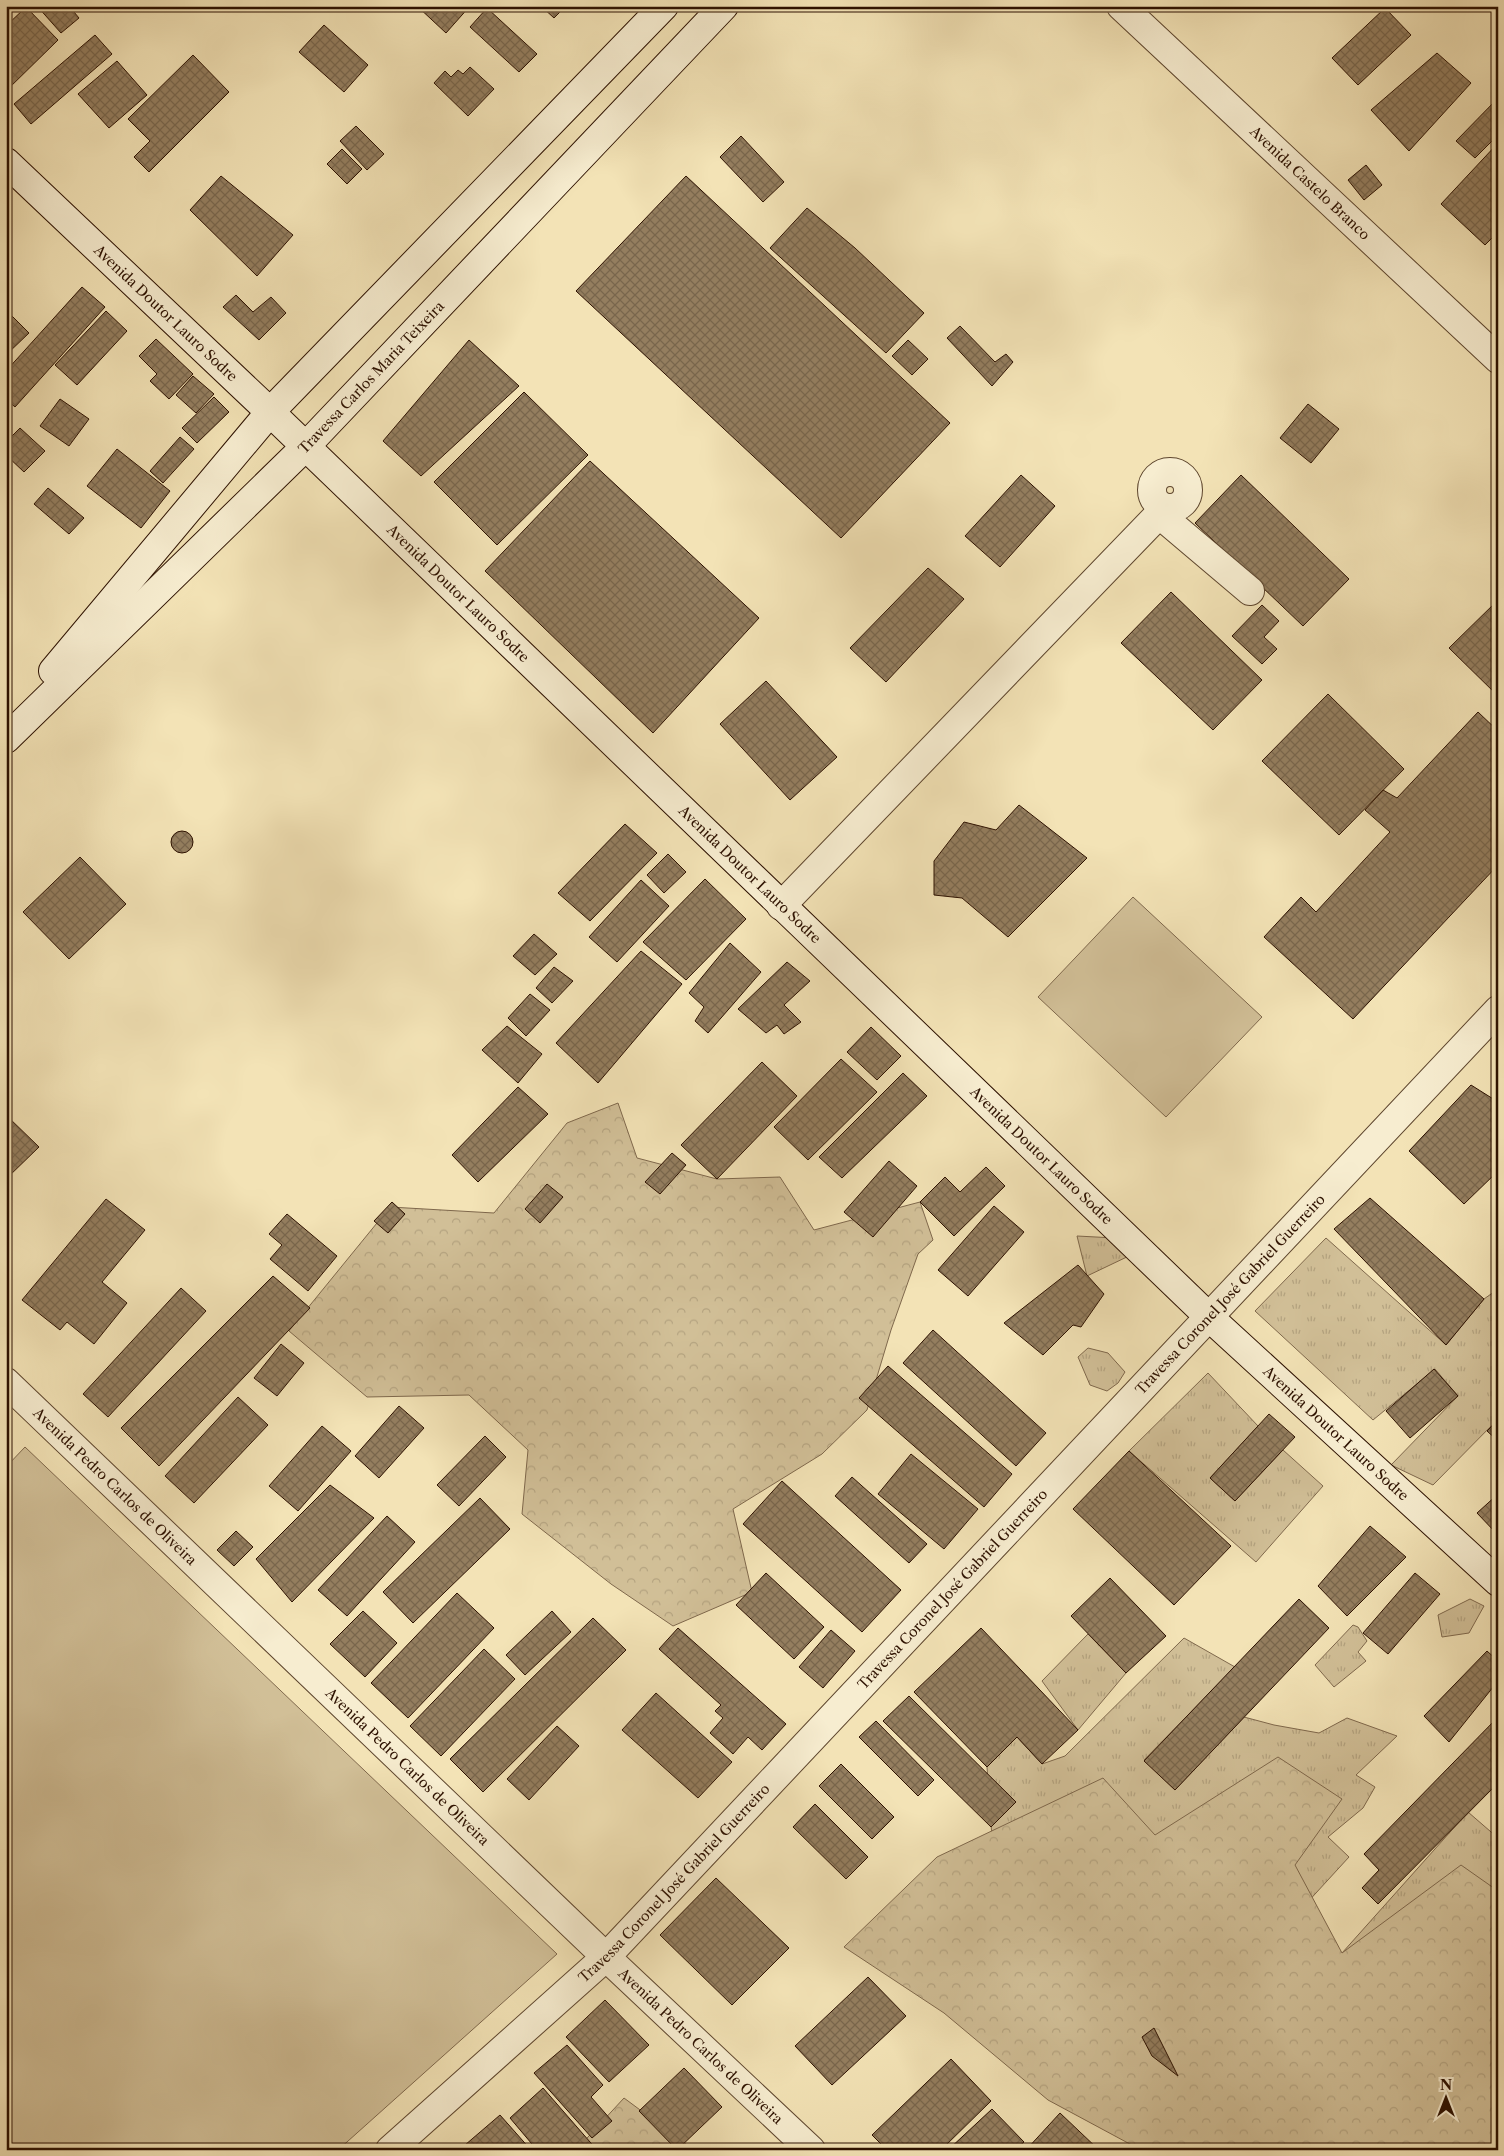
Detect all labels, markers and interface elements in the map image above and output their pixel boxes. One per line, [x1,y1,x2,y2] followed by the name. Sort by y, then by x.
[1245,122,1374,244] street label: Avenida Castelo Branco
[90,240,241,386] street label: Avenida Doutor Lauro Sodre
[294,297,448,458] street label: Travessa Carlos Maria Teixeira
[383,520,533,666] street label: Avenida Doutor Lauro Sodre
[674,801,825,947] street label: Avenida Doutor Lauro Sodre
[966,1082,1117,1228] street label: Avenida Doutor Lauro Sodre
[1131,1190,1329,1398] street label: Travessa Coronel José Gabriel Guerreiro
[1259,1362,1413,1505] street label: Avenida Doutor Lauro Sodre
[29,1403,201,1569] street label: Avenida Pedro Carlos de Oliveira
[854,1485,1051,1693] street label: Travessa Coronel José Gabriel Guerreiro
[321,1684,493,1850] street label: Avenida Pedro Carlos de Oliveira
[575,1780,774,1986] street label: Travessa Coronel José Gabriel Guerreiro
[614,1964,787,2128] street label: Avenida Pedro Carlos de Oliveira
[1422,2074,1472,2124] north arrow
[1440,2076,1452,2094] text: N

